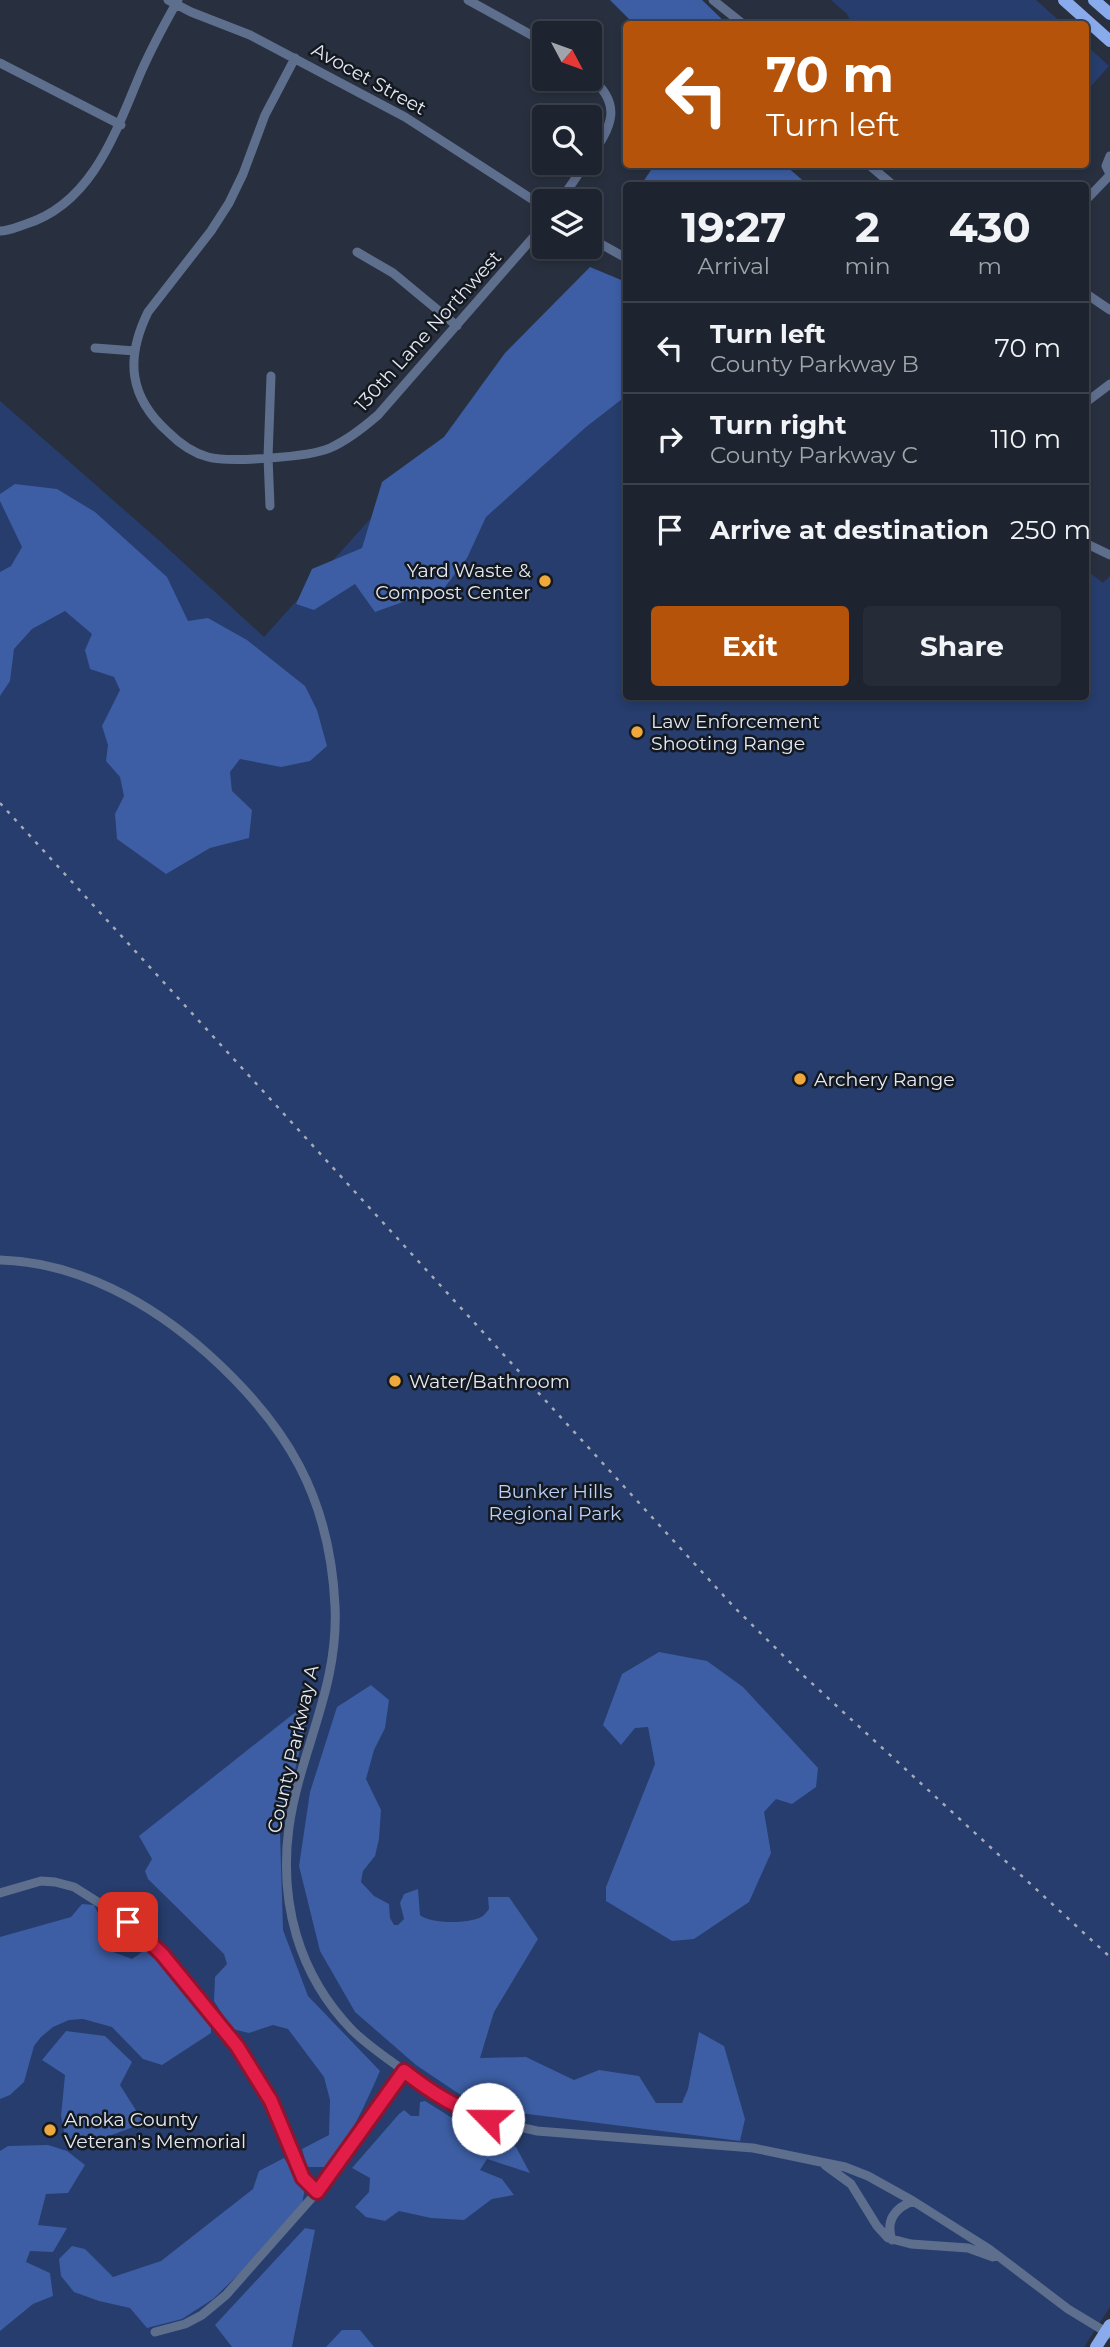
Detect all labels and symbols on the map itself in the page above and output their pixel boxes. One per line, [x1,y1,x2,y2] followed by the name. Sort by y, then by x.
[532,21,602,91] north arrow
[308,38,430,120] street label: Avocet Street
[350,246,506,416] street label: 130th Lane Northwest
[375,559,531,604] place label: Yard Waste & Compost Center
[537,573,553,589] marker: Yard Waste & Compost Center
[651,710,820,755] place label: Law Enforcement Shooting Range
[629,724,645,740] marker: Law Enforcement Shooting Range
[814,1068,955,1091] place label: Archery Range
[792,1071,808,1087] marker: Archery Range
[409,1370,570,1393] place label: Water/Bathroom
[387,1373,403,1389] marker: Water/Bathroom
[489,1480,622,1525] park label: Bunker Hills Regional Park
[262,1662,324,1835] street label: County Parkway A
[98,1892,158,1952] pin
[451,2082,525,2156] position arrow
[64,2108,246,2153] place label: Anoka County Veteran's Memorial
[42,2122,58,2138] marker: Anoka County Veteran's Memorial

